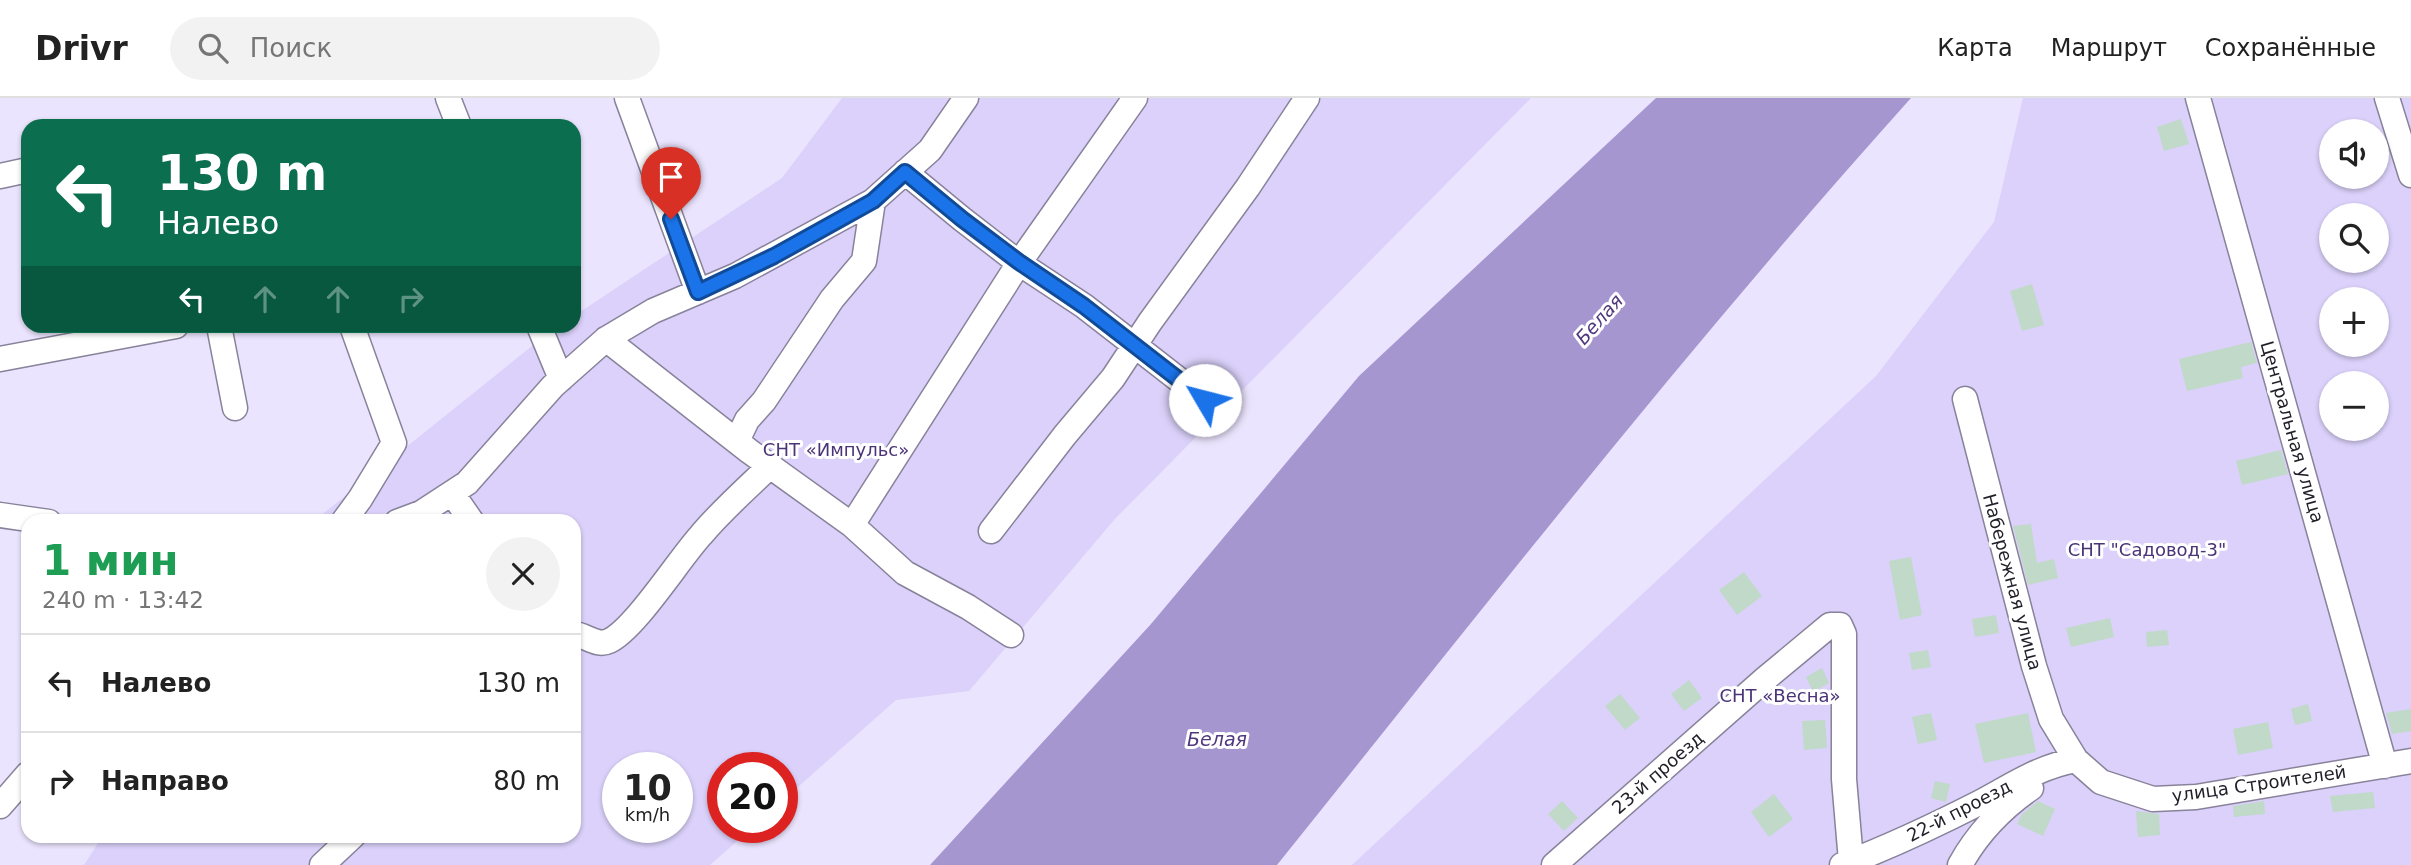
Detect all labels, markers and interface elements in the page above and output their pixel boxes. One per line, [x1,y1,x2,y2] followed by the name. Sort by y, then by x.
[170,17,660,80] search box
[35,29,128,68] text: Drivr
[194,29,232,67] icon: search
[250,33,332,63] text: Поиск
[1937,34,2013,62] text: Карта
[2051,34,2167,62] text: Маршрут
[2205,34,2376,62] text: Сохранённые
[2319,119,2389,441] map controls
[2319,119,2389,189] button: sound
[157,145,327,202] text: 130 m
[42,147,133,238] icon: left
[641,147,701,219] pin
[652,158,690,196] icon: arrive
[2319,203,2389,273] button: search
[157,204,279,242] text: Налево
[173,280,211,318] icon: left
[246,280,284,318] icon: ahead
[319,280,357,318] icon: ahead
[392,280,430,318] icon: right
[2319,287,2389,357] button: +
[1571,289,1627,349] water label: Белая
[2256,338,2329,525] street label: Центральная улица
[1168,363,1242,437] position arrow
[2319,371,2389,441] button: −
[763,439,909,460] park label: СНТ «Импульс»
[1979,491,2046,672] street label: Набережная улица
[42,536,179,585] text: 1 мин
[486,537,560,611] button: close
[2068,539,2226,560] park label: СНТ "Садовод-3"
[42,587,204,613] text: 240 m · 13:42
[42,664,80,702] icon: left
[101,668,211,698] text: Налево
[477,668,560,698] text: 130 m
[1720,685,1840,706] park label: СНТ «Весна»
[1608,727,1708,818] street label: 23-й проезд
[1187,728,1247,750] water label: Белая
[707,752,798,843] speed limit sign: 20
[2170,761,2347,806] street label: улица Строителей
[42,762,80,800] icon: right
[101,766,229,796] text: Направо
[493,766,560,796] text: 80 m
[623,768,672,808] text: 10
[1903,775,2014,846] street label: 22-й проезд
[625,804,670,825] text: km/h

